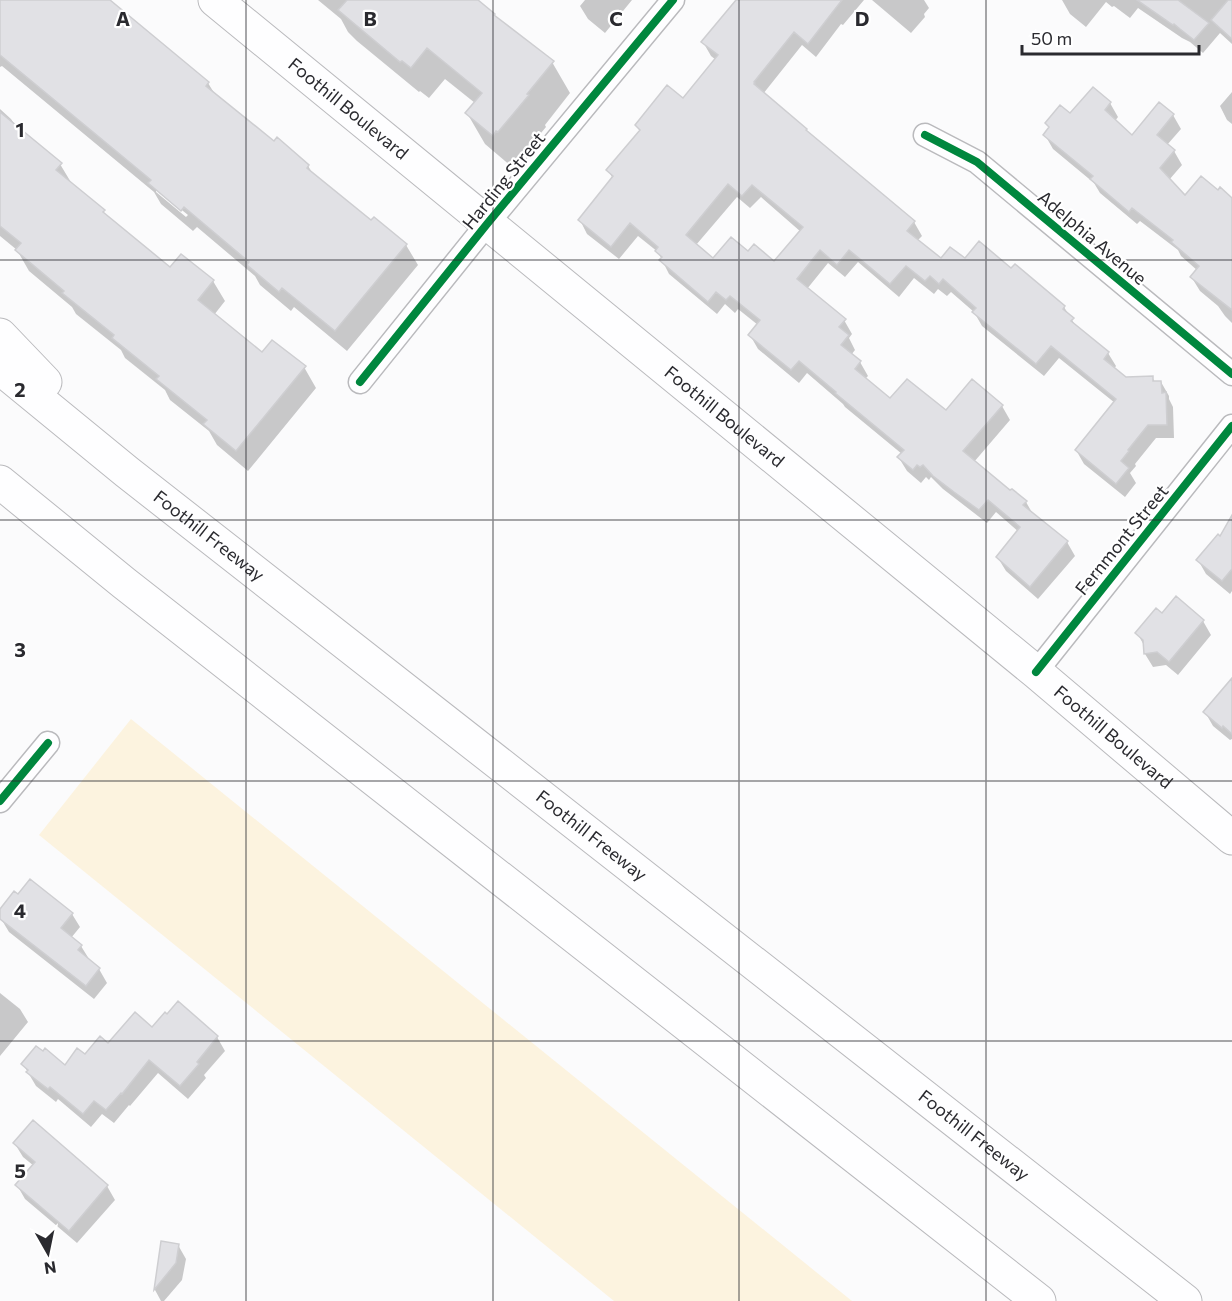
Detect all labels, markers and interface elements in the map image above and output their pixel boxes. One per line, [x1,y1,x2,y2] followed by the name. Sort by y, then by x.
[116,6,130,30] text: A
[363,6,377,30] text: B
[609,6,623,30] text: C
[855,6,869,30] text: D
[1022,18,1199,56] scale bar
[1031,27,1072,49] text: 50 m
[284,53,413,164] street label: Foothill Boulevard
[15,117,25,141] text: 1
[457,127,549,234] street label: Harding Street
[1034,185,1151,289] street label: Adelphia Avenue
[660,360,789,472] street label: Foothill Boulevard
[14,377,26,401] text: 2
[1070,480,1172,599] street label: Fernmont Street
[150,485,269,585] street label: Foothill Freeway
[14,637,26,661] text: 3
[1050,680,1177,793] street label: Foothill Boulevard
[532,785,652,885] street label: Foothill Freeway
[14,898,26,922] text: 4
[915,1085,1034,1185] street label: Foothill Freeway
[14,1158,26,1182] text: 5
[18,1223,78,1283] north arrow
[43,1258,58,1279] text: N

